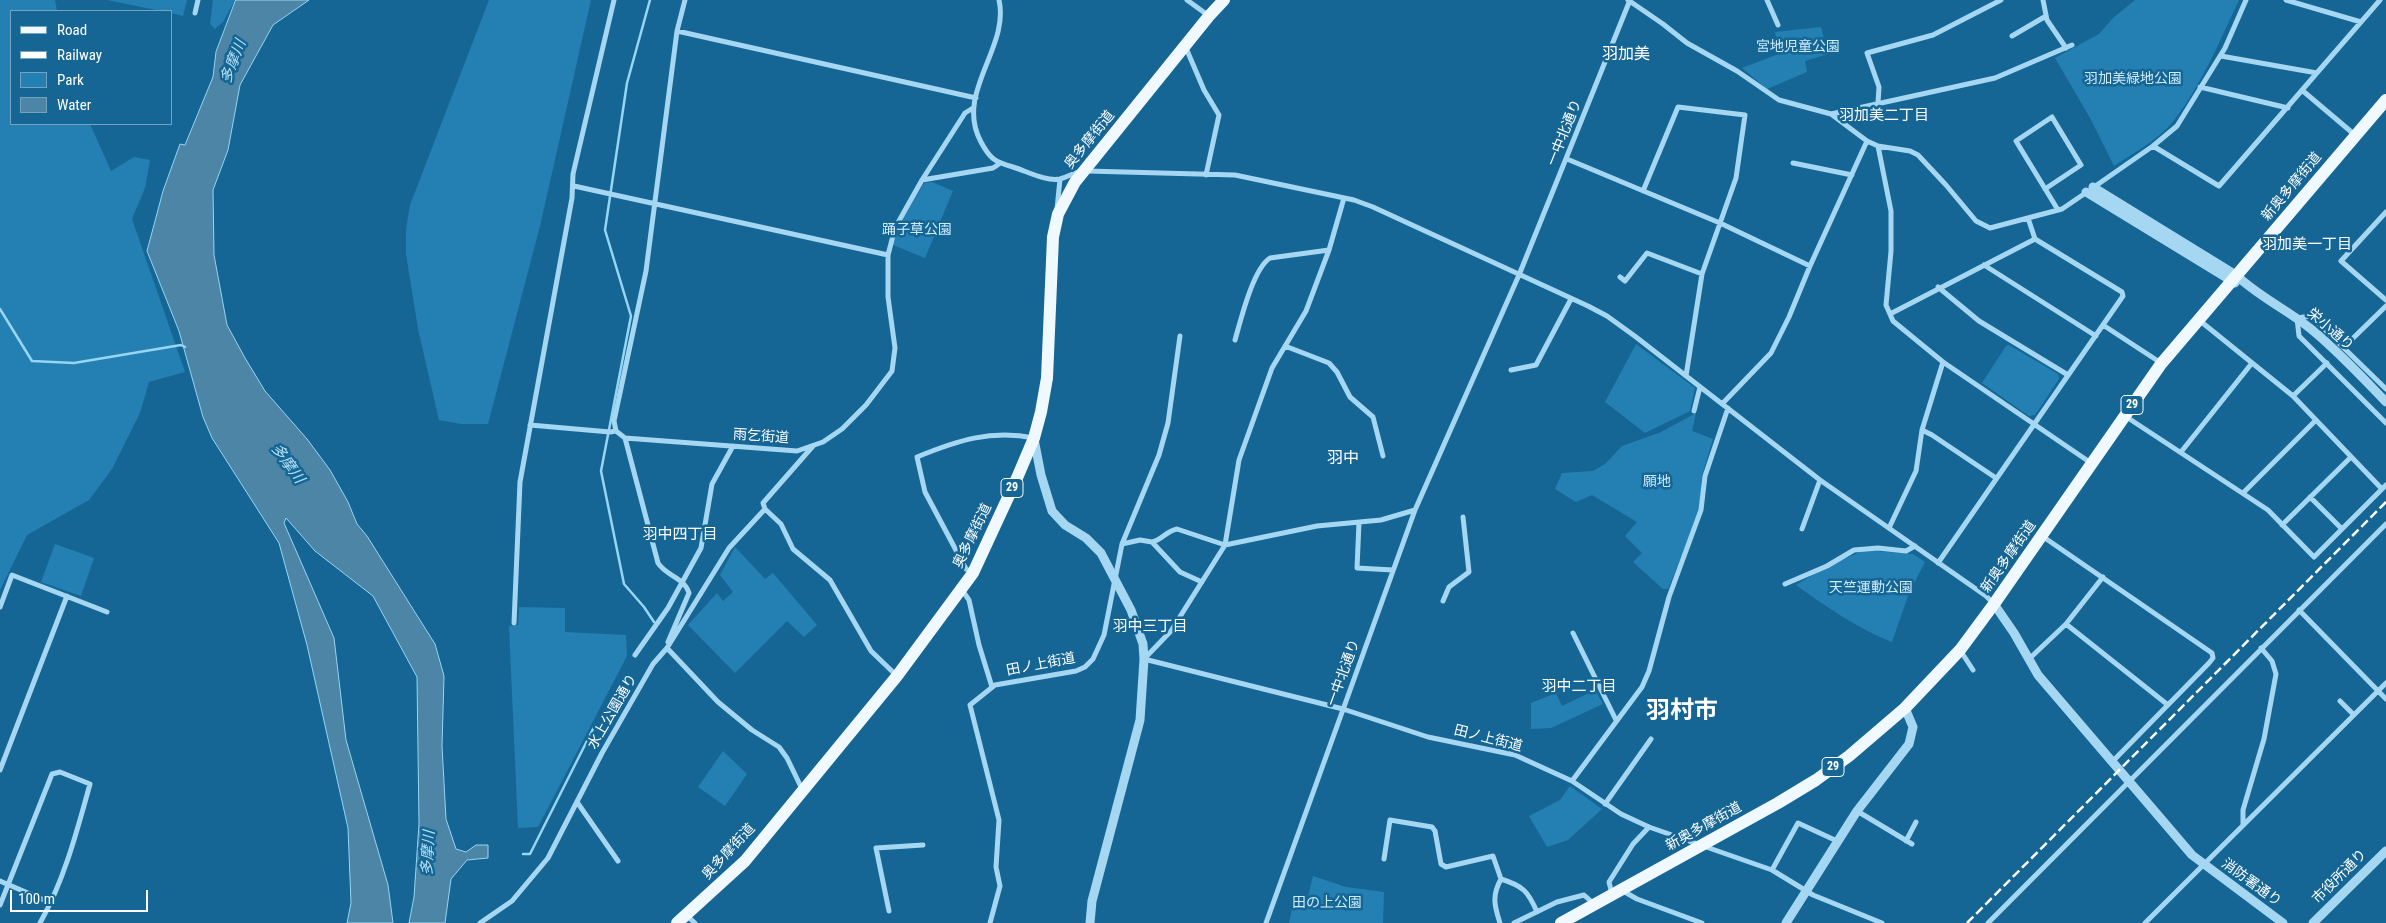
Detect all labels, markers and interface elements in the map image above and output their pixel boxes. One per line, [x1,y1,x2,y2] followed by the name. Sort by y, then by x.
[10,10,172,125] legend
[57,21,87,39] text: Road
[218,38,250,86] water label: 多摩川
[1756,39,1840,55] park label: 宮地児童公園
[1602,45,1650,65] district label: 羽加美
[57,46,102,64] text: Railway
[57,71,84,89] text: Park
[2084,71,2182,87] park label: 羽加美緑地公園
[57,96,91,114] text: Water
[1544,97,1586,169] street label: 一中北通り
[1839,107,1929,125] district label: 羽加美二丁目
[1061,108,1119,172] street label: 奥多摩街道
[2259,149,2325,225] street label: 新奥多摩街道
[882,222,952,238] park label: 踊子草公園
[2262,236,2352,254] district label: 羽加美一丁目
[2303,305,2357,355] street label: 栄小通り
[2121,396,2143,414] road number: 29
[732,427,790,447] street label: 雨乞街道
[266,441,308,487] water label: 多摩川
[1327,449,1359,469] district label: 羽中
[1643,474,1671,490] park label: 願地
[1001,478,1023,498] road number: 29
[950,501,996,571] street label: 奥多摩街道
[1978,518,2040,596] street label: 新奥多摩街道
[643,526,717,544] district label: 羽中四丁目
[1829,580,1913,596] park label: 天竺運動公園
[1113,618,1187,636] district label: 羽中三丁目
[1324,637,1364,709] street label: 一中北通り
[1005,650,1077,680] street label: 田ノ上街道
[585,671,641,753] street label: 水上公園通り
[1542,678,1616,696] district label: 羽中二丁目
[1646,698,1718,726] district label: 羽村市
[1452,722,1524,756] street label: 田ノ上街道
[1822,758,1844,776] road number: 29
[1663,799,1745,855] street label: 新奥多摩街道
[699,821,759,883] street label: 奥多摩街道
[419,830,439,876] water label: 多摩川
[2309,846,2371,908] street label: 市役所通り
[2218,856,2284,910] street label: 消防署通り
[12,880,150,912] scale bar
[18,890,55,908] text: 100 m
[1292,895,1362,911] park label: 田の上公園

